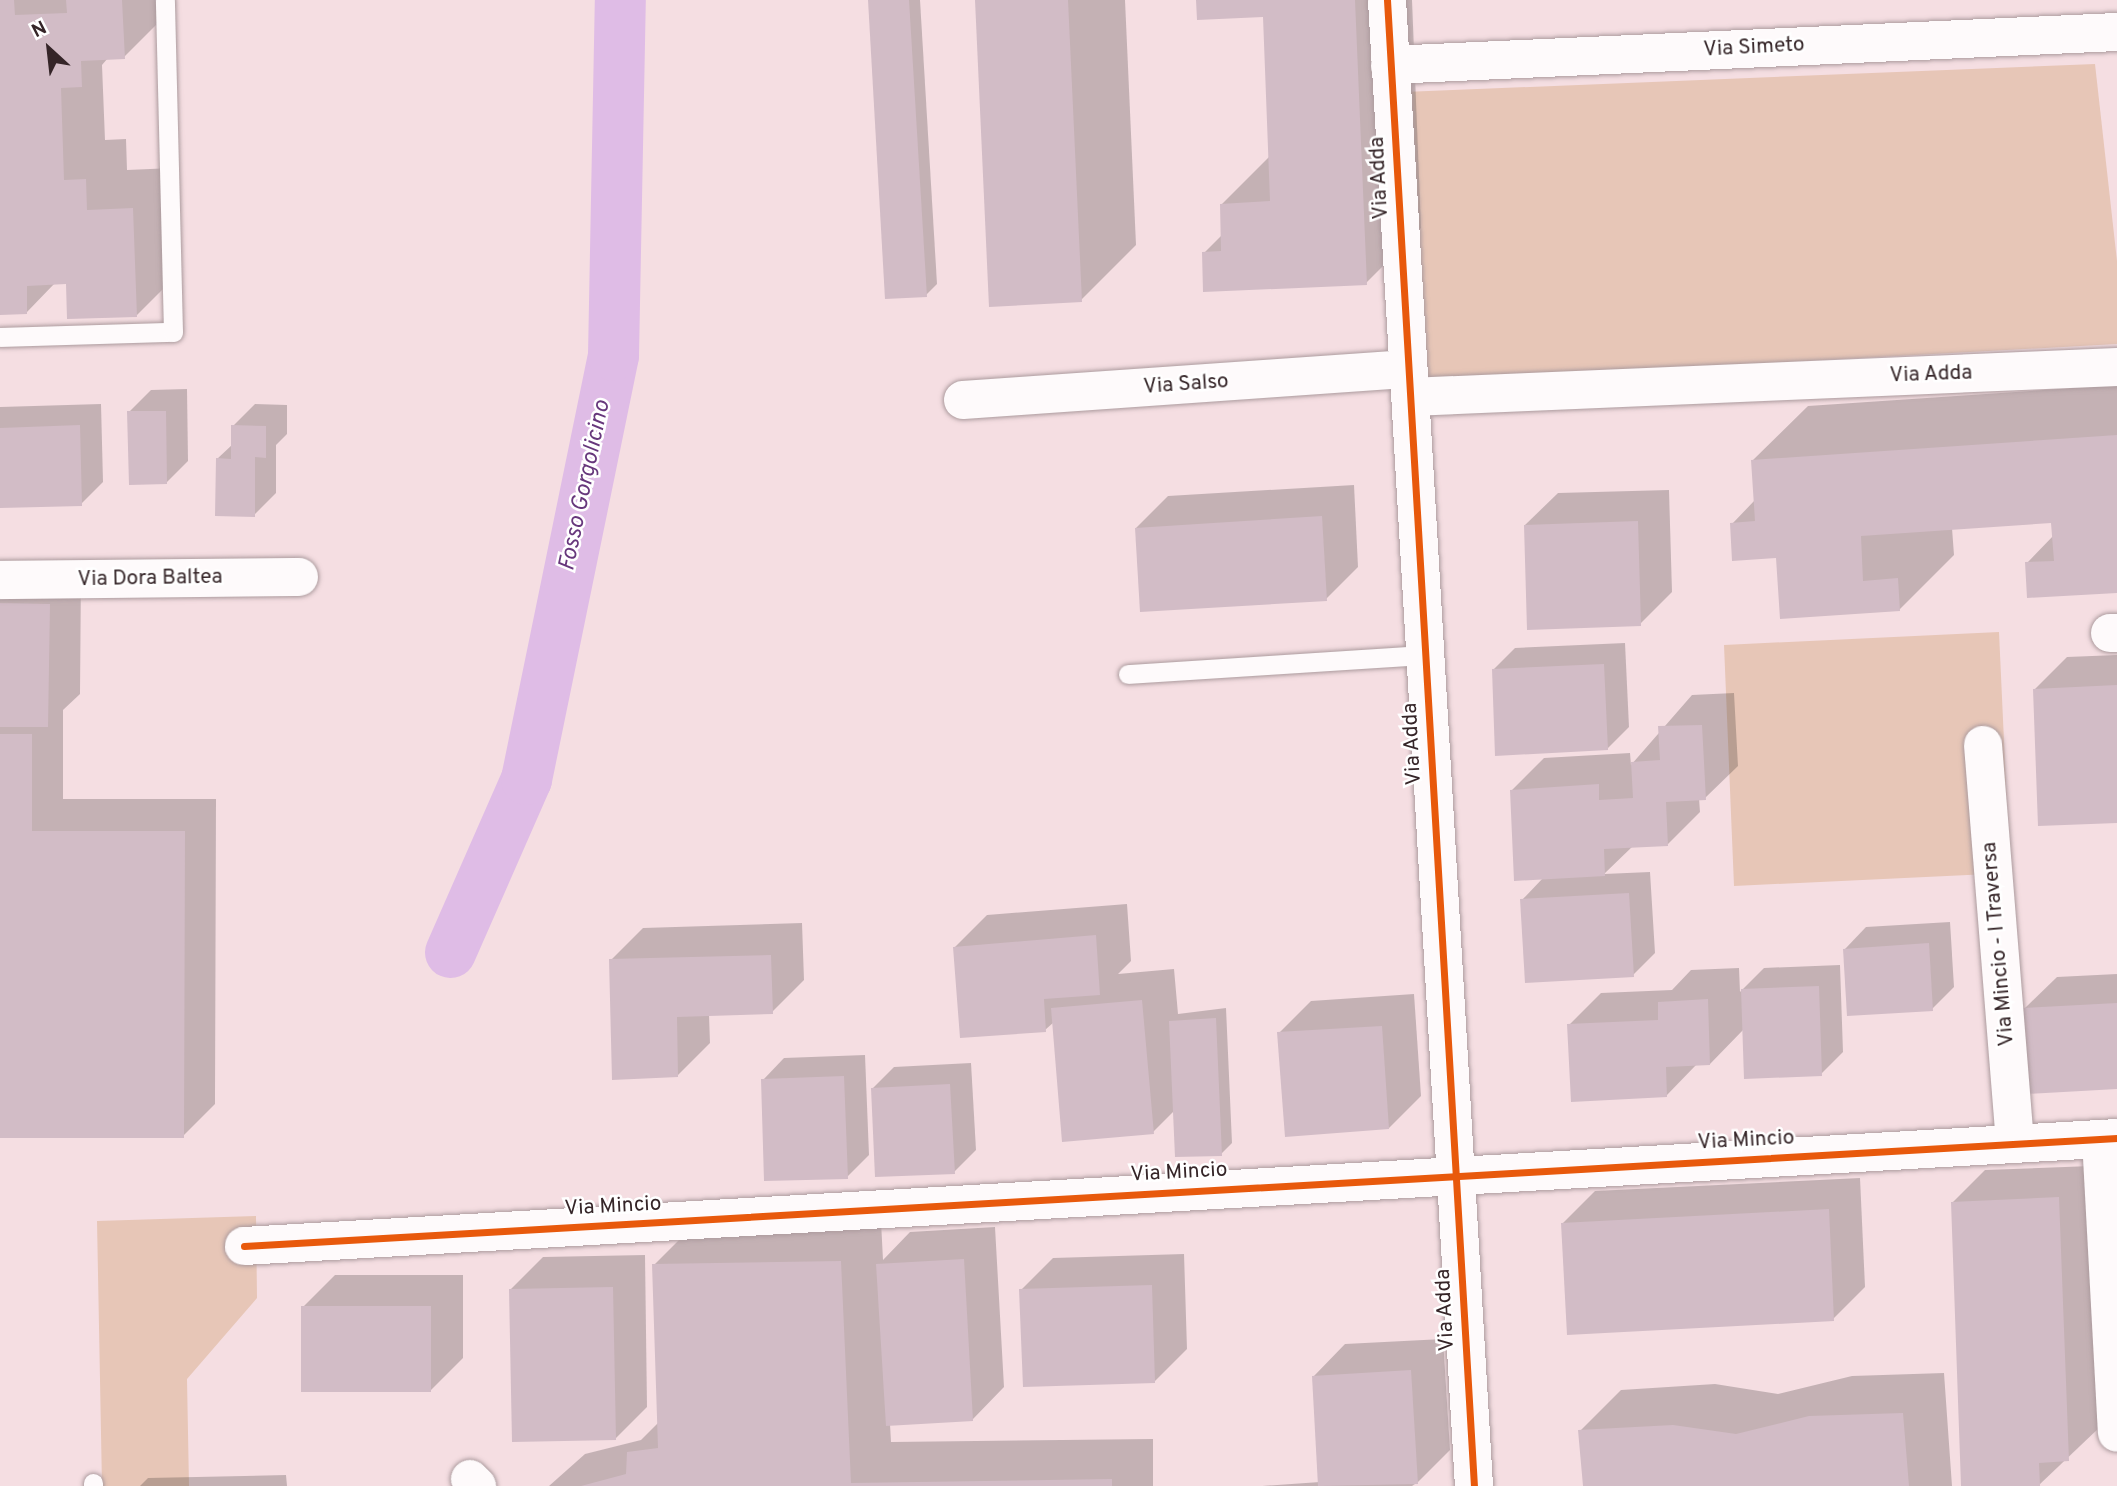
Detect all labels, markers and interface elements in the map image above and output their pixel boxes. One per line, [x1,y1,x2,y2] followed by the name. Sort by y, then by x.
[14,14,84,84] north arrow
[28,16,51,44] text: N
[1703,33,1805,63] street label: Via Simeto
[1365,136,1395,220] street label: Via Adda
[1889,361,1973,389] street label: Via Adda
[1142,369,1230,401] street label: Via Salso
[554,398,618,574] water label: Fosso Gorgolicino
[77,565,223,593] street label: Via Dora Baltea
[1398,702,1428,786] street label: Via Adda
[1977,840,2021,1048] street label: Via Mincio - I Traversa
[1697,1126,1795,1156] street label: Via Mincio
[1130,1158,1228,1188] street label: Via Mincio
[564,1192,662,1222] street label: Via Mincio
[1431,1268,1461,1352] street label: Via Adda

